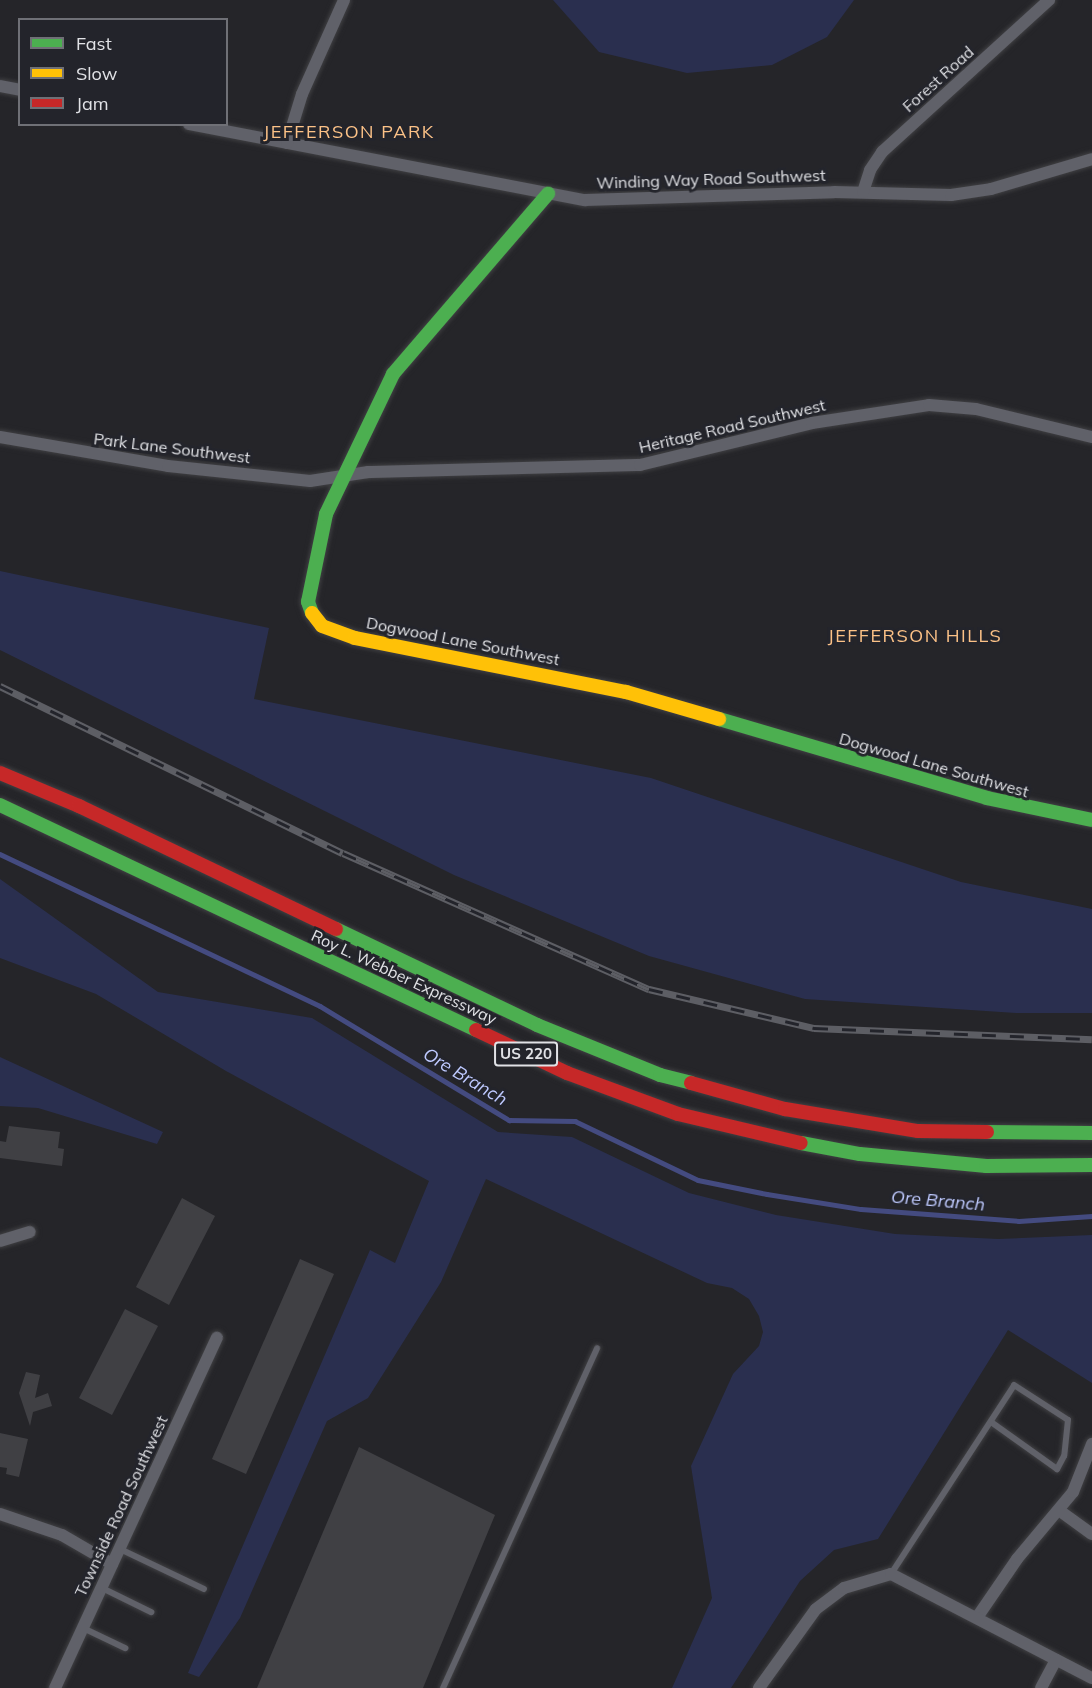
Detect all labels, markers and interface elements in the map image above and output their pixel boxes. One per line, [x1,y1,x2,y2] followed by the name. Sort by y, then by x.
[18,18,228,126] legend
[76,32,112,55] text: Fast
[898,42,978,116] street label: Forest Road
[76,62,117,85] text: Slow
[76,92,109,115] text: Jam
[263,121,435,143] district label: JEFFERSON PARK
[596,165,826,193] street label: Winding Way Road Southwest
[637,395,827,457] street label: Heritage Road Southwest
[93,429,251,467] street label: Park Lane Southwest
[365,613,561,669] street label: Dogwood Lane Southwest
[828,625,1002,647] district label: JEFFERSON HILLS
[837,729,1031,801] street label: Dogwood Lane Southwest
[308,926,500,1028] street label: Roy L. Webber Expressway
[493,1042,559,1066] road number: US 220
[419,1043,511,1111] water label: Ore Branch
[890,1186,986,1216] water label: Ore Branch
[71,1412,171,1600] street label: Townside Road Southwest

